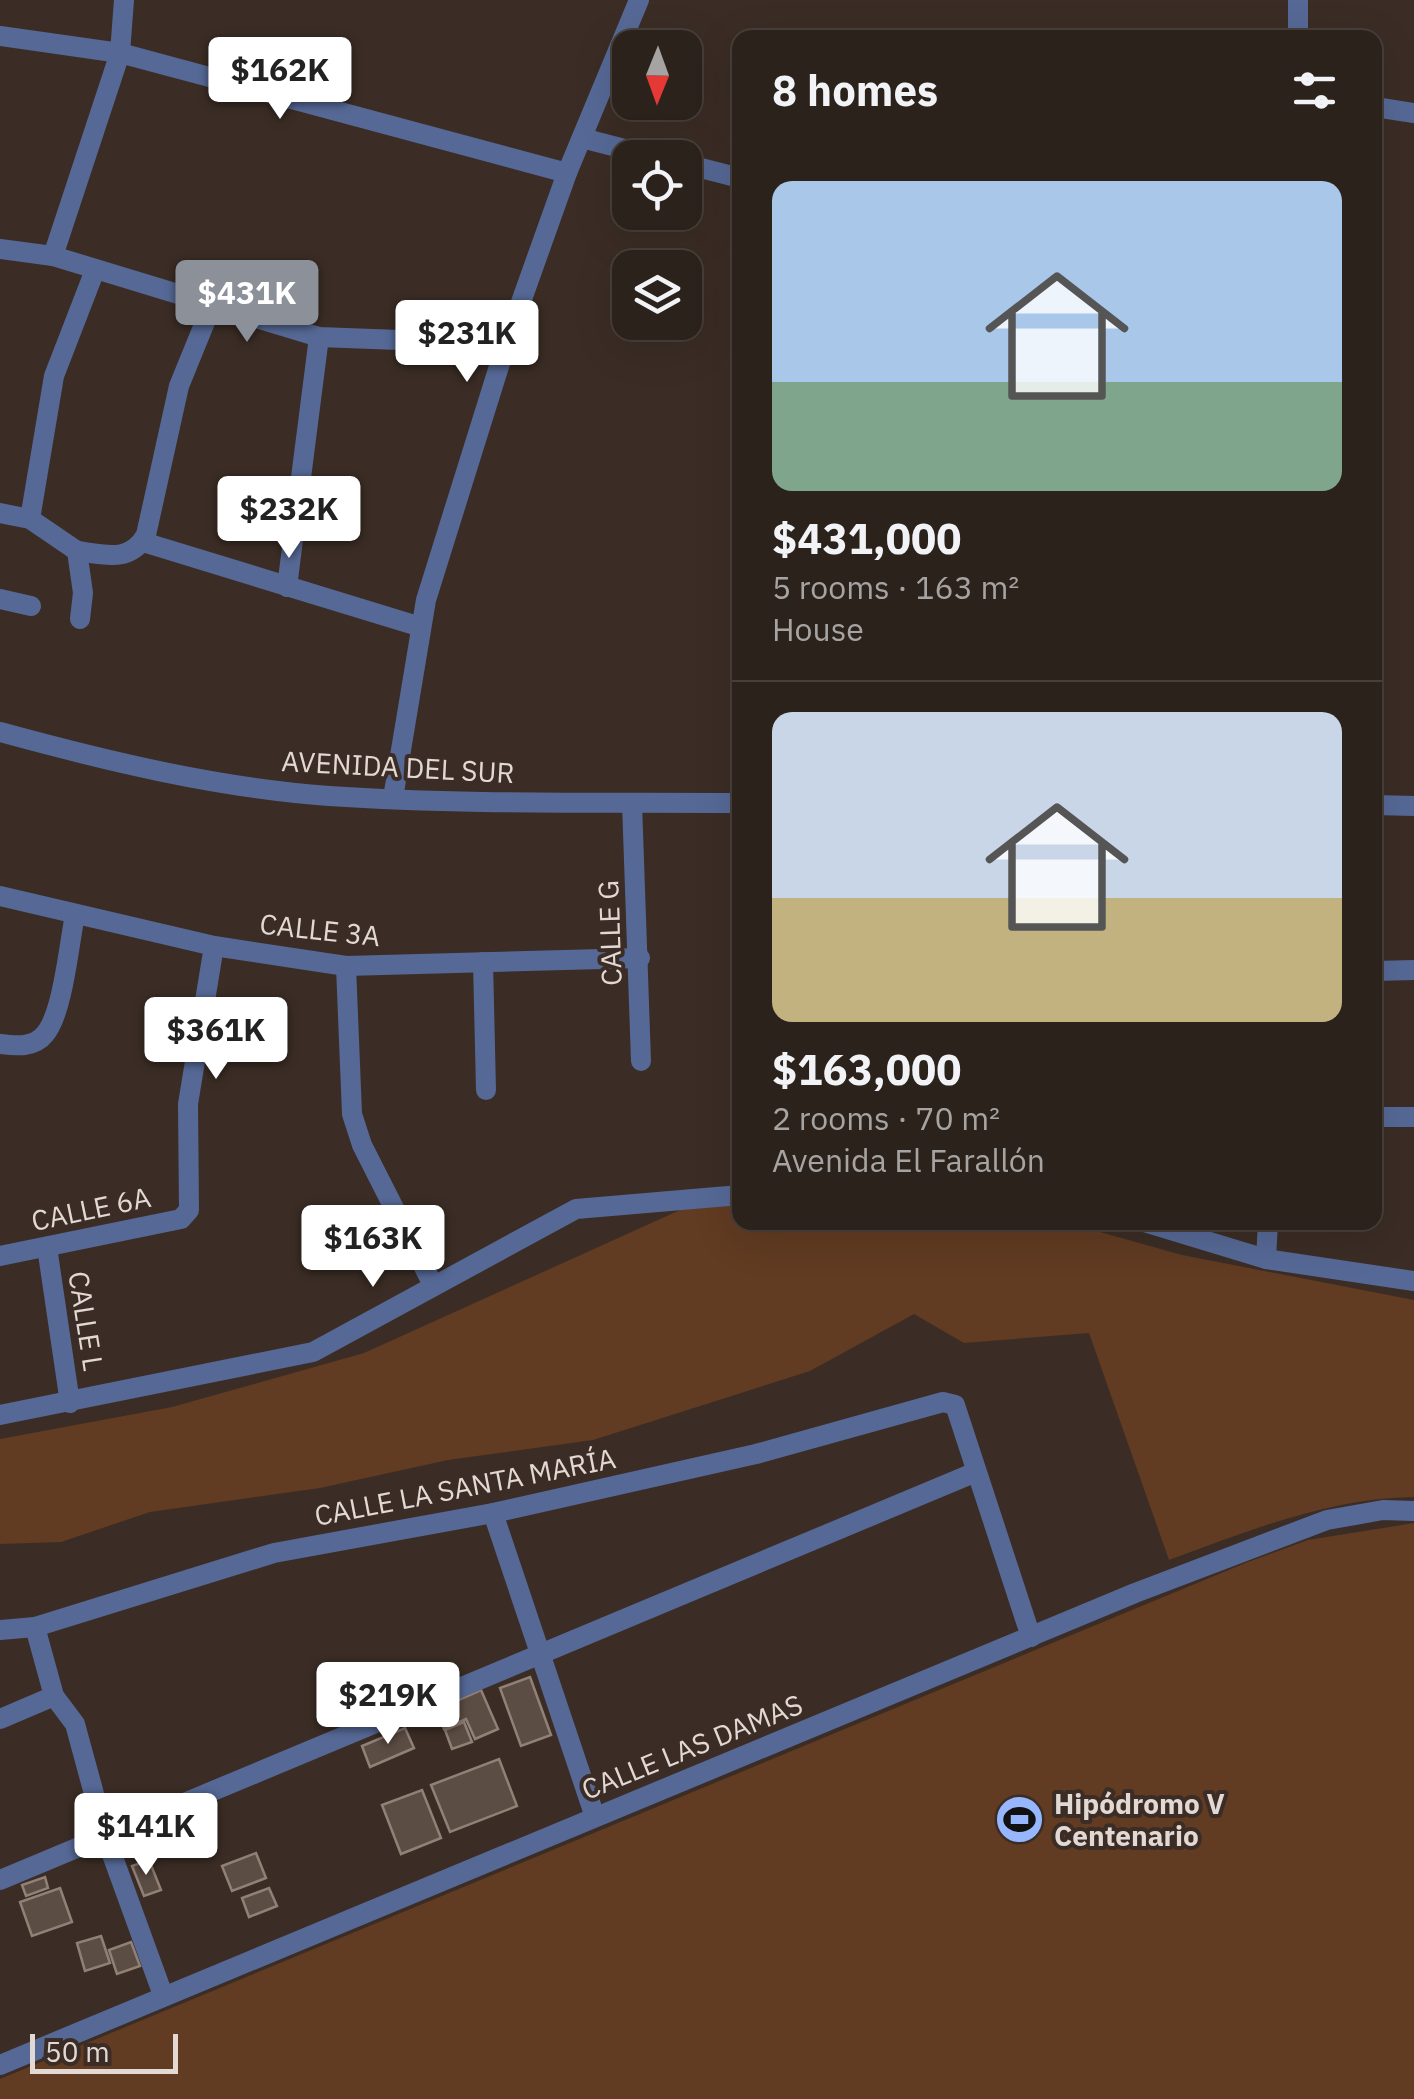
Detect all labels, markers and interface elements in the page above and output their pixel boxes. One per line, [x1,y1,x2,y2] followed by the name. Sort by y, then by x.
[612,30,702,120] north arrow
[612,30,702,340] map controls
[210,37,350,122] pin: $162K
[230,48,330,90] text: $162K
[772,63,938,118] text: 8 homes
[1287,63,1342,118] icon: filters
[612,140,702,230] button: locate
[967,246,1147,426] icon: home
[612,250,702,340] button: layers
[177,260,317,345] pin: $431K
[197,271,297,313] text: $431K
[397,300,537,385] pin: $231K
[417,311,517,353] text: $231K
[219,476,359,561] pin: $232K
[239,487,339,529] text: $232K
[772,511,961,566] text: $431,000
[772,566,1019,608] text: 5 rooms · 163 m²
[772,608,864,650] text: House
[281,742,515,791] street label: AVENIDA DEL SUR
[967,777,1147,957] icon: home
[589,880,630,987] street label: CALLE G
[258,905,382,954] street label: CALLE 3A
[146,997,286,1082] pin: $361K
[166,1008,266,1050] text: $361K
[772,1042,961,1097] text: $163,000
[772,1097,1000,1139] text: 2 rooms · 70 m²
[772,1139,1045,1181] text: Avenida El Farallón
[28,1178,154,1239] street label: CALLE 6A
[303,1205,443,1290] pin: $163K
[323,1216,423,1258] text: $163K
[60,1268,113,1373] street label: CALLE L
[311,1439,619,1534] street label: CALLE LA SANTA MARÍA
[318,1662,458,1747] pin: $219K
[338,1673,438,1715] text: $219K
[576,1685,808,1808] street label: CALLE LAS DAMAS
[1054,1785,1225,1854] place label: Hipódromo V Centenario
[76,1793,216,1878] pin: $141K
[993,1794,1045,1846] sports icon: Hipódromo V Centenario
[96,1804,196,1846] text: $141K
[30,2029,178,2074] scale bar
[45,2033,110,2070] text: 50 m

